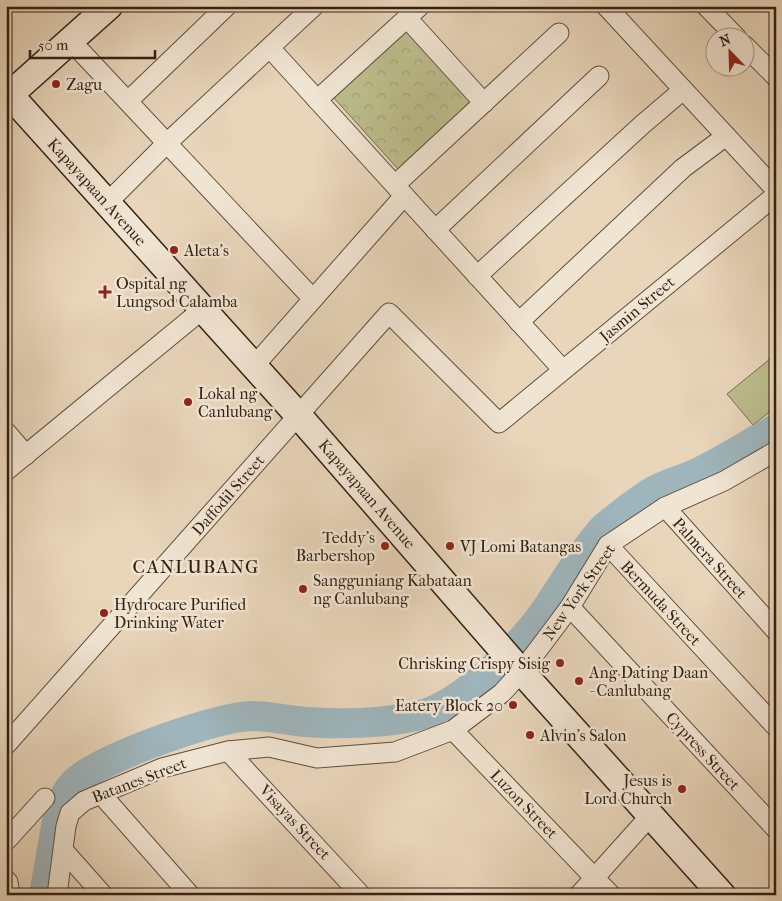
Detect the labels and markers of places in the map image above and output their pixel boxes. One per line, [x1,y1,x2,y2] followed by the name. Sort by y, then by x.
[66,75,102,94] place label: Zagu
[50,78,62,90] marker: Zagu
[183,241,229,260] place label: Aleta's
[168,244,180,256] marker: Aleta's
[116,274,238,311] place label: Ospital ng Lungsod Calamba
[98,285,112,299] marker: Ospital ng Lungsod Calamba
[198,384,273,421] place label: Lokal ng Canlubang
[182,396,194,408] marker: Lokal ng Canlubang
[296,528,375,565] place label: Teddy's Barbershop
[459,537,581,556] place label: VJ Lomi Batangas
[379,540,391,552] marker: Teddy's Barbershop
[444,540,456,552] marker: VJ Lomi Batangas
[313,571,473,608] place label: Sangguniang Kabataan ng Canlubang
[297,583,309,595] marker: Sangguniang Kabataan ng Canlubang
[114,595,246,632] place label: Hydrocare Purified Drinking Water
[98,607,110,619] marker: Hydrocare Purified Drinking Water
[398,654,550,673] place label: Chrisking Crispy Sisig
[554,657,566,669] marker: Chrisking Crispy Sisig
[588,663,709,700] place label: Ang Dating Daan - Canlubang
[573,675,585,687] marker: Ang Dating Daan - Canlubang
[395,696,503,715] place label: Eatery Block 20
[507,699,519,711] marker: Eatery Block 20
[539,726,627,745] place label: Alvin's Salon
[524,729,536,741] marker: Alvin's Salon
[584,771,672,808] place label: Jesus is Lord Church
[676,783,688,795] marker: Jesus is Lord Church

